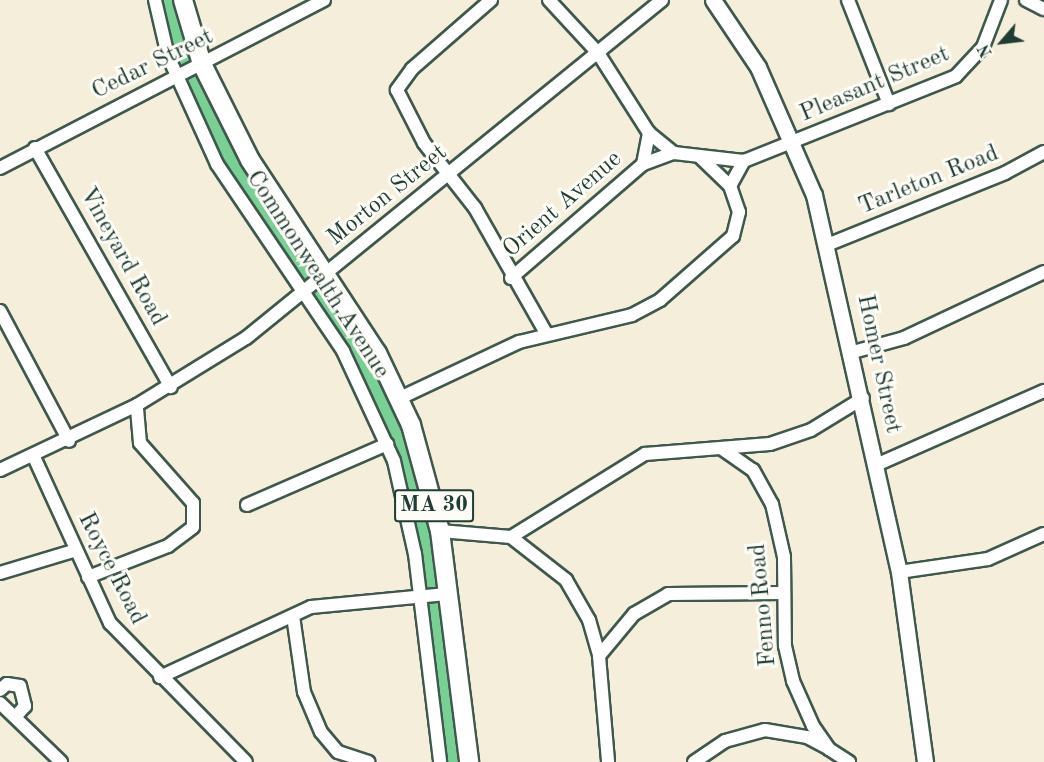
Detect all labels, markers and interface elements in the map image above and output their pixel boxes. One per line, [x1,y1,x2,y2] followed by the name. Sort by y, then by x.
[972,12,1032,72] north arrow
[88,23,218,107] street label: Cedar Street
[796,41,954,129] street label: Pleasant Street
[976,41,996,60] text: N
[322,139,454,253] street label: Morton Street
[855,140,1003,222] street label: Tarleton Road
[498,145,628,265] street label: Orient Avenue
[239,166,395,384] street label: Commonwealth Avenue
[72,183,172,331] street label: Vineyard Road
[849,292,907,436] street label: Homer Street
[394,487,474,525] road number: MA 30
[70,508,152,630] street label: Royce Road
[744,542,784,668] street label: Fenno Road

